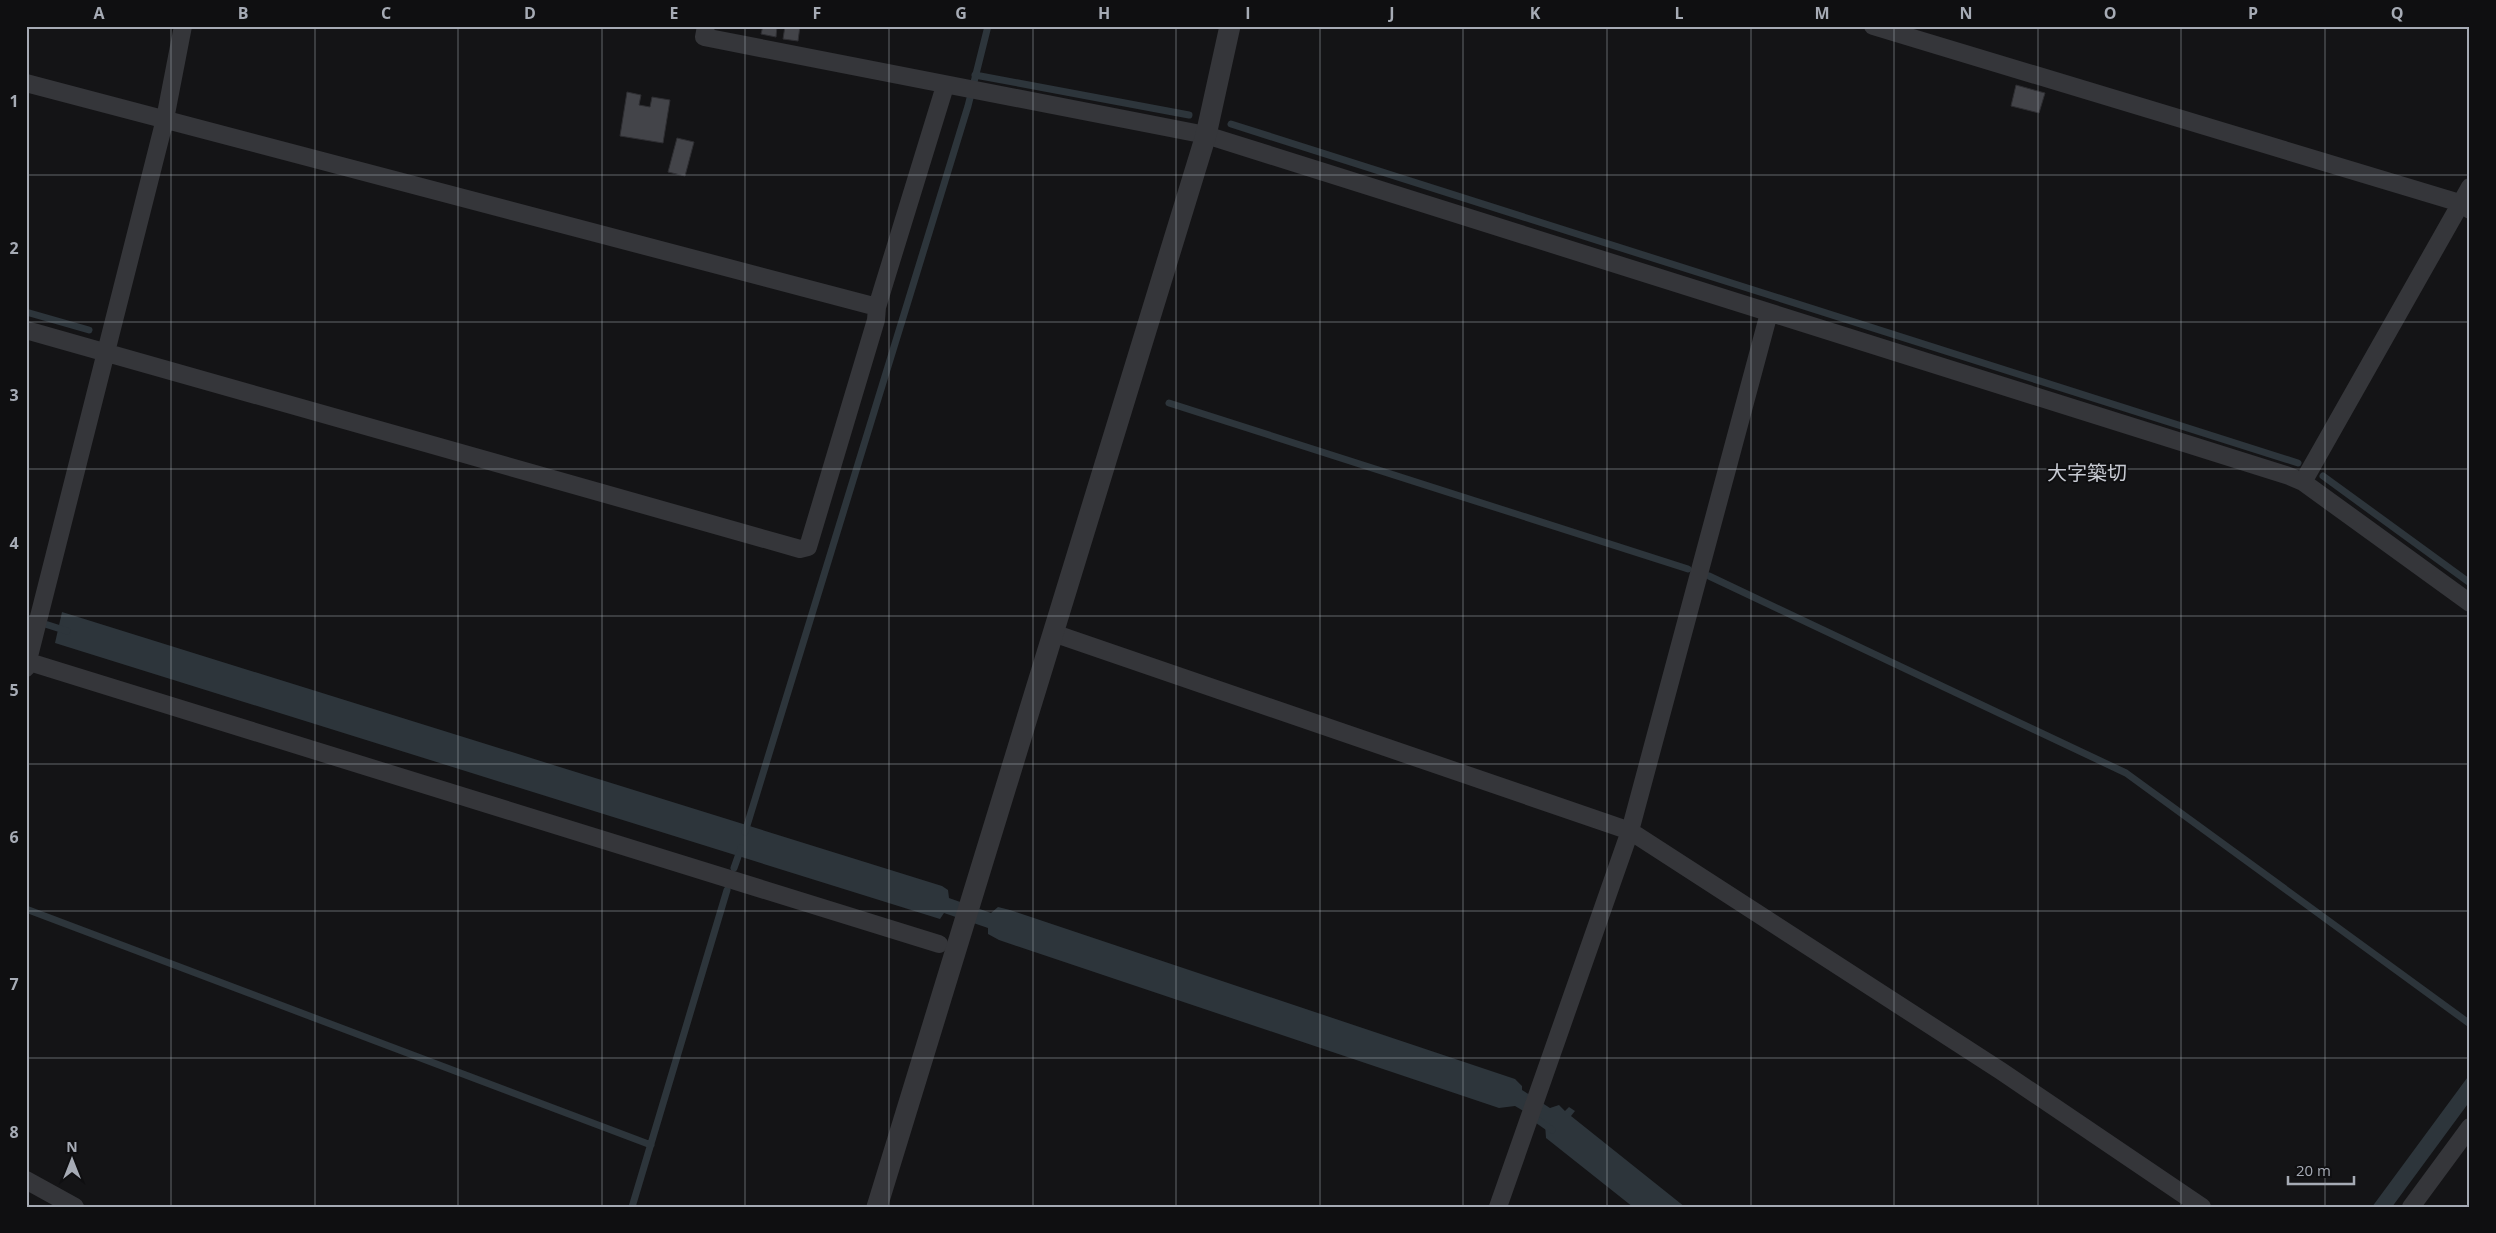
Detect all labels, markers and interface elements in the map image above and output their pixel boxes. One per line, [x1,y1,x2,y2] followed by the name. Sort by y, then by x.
[93,2,105,24] text: A
[238,2,248,24] text: B
[381,2,391,24] text: C
[524,2,536,24] text: D
[670,2,679,24] text: E
[813,2,821,24] text: F
[955,2,967,24] text: G
[1098,2,1110,24] text: H
[1245,2,1251,24] text: I
[1387,2,1395,24] text: J
[1530,2,1541,24] text: K
[1674,2,1684,24] text: L
[1814,2,1830,24] text: M
[1959,2,1973,24] text: N
[2104,2,2116,24] text: O
[2248,2,2258,24] text: P
[2391,2,2403,24] text: Q
[9,90,19,112] text: 1
[9,237,19,259] text: 2
[9,384,19,406] text: 3
[2047,459,2127,486] district label: 大字築切
[9,532,19,554] text: 4
[9,679,19,701] text: 5
[9,826,19,848] text: 6
[9,973,19,995] text: 7
[9,1121,19,1143] text: 8
[48,1136,98,1186] north arrow
[66,1137,78,1156] text: N
[2288,1153,2355,1185] scale bar
[2296,1160,2331,1180] text: 20 m

